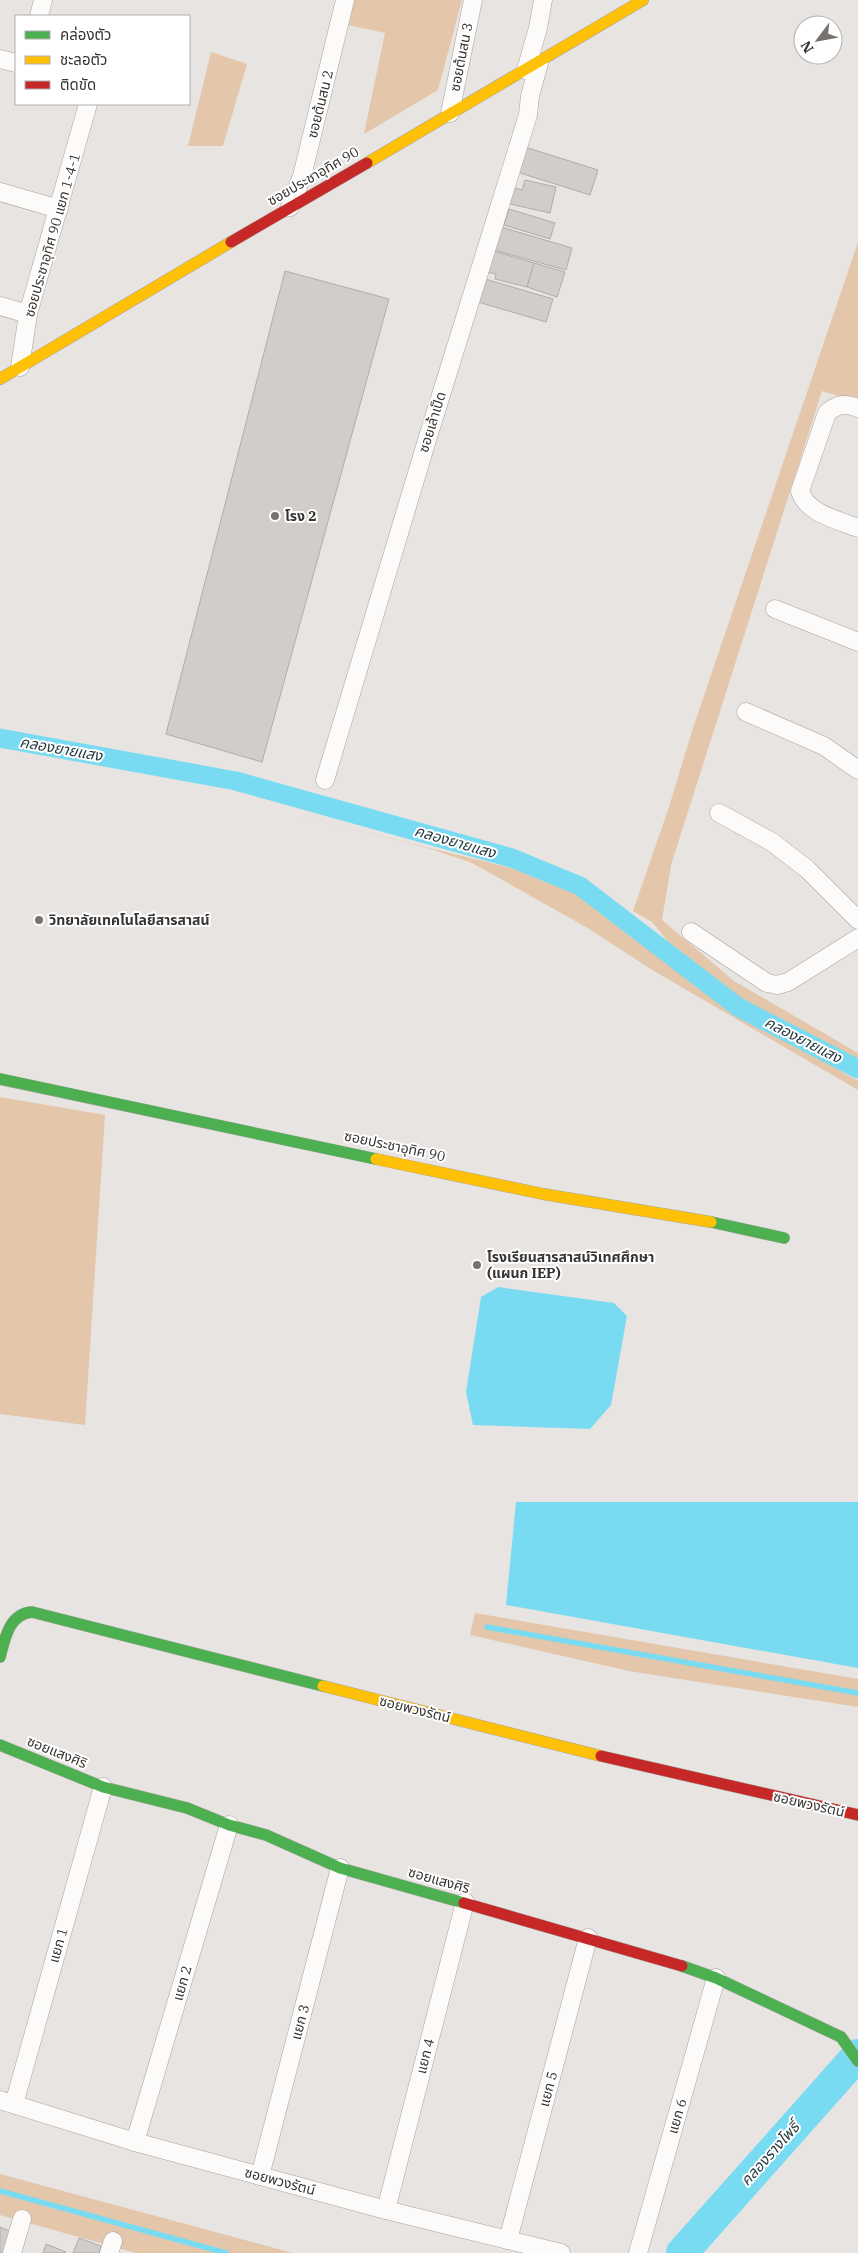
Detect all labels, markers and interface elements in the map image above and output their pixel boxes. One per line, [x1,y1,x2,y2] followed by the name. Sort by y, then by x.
[15,15,190,105] legend
[793,15,843,65] north arrow
[445,21,477,93] street label: ซอยต้นสน 3
[60,25,111,44] text: คล่องตัว
[796,37,818,56] text: N
[60,50,107,69] text: ชะลอตัว
[303,68,337,140] street label: ซอยต้นสน 2
[60,75,96,94] text: ติดขัด
[264,142,362,210] street label: ซอยประชาอุทิศ 90
[20,151,84,319] street label: ซอยประชาอุทิศ 90 แยก 1-4-1
[414,389,450,455] street label: ซอยเล้าเป็ด
[285,507,317,525] place label: โรง 2
[269,510,281,522] marker: โรง 2
[18,732,105,765] water label: คลองยายแสง
[412,821,499,862] water label: คลองยายแสง
[49,911,209,929] place label: วิทยาลัยเทคโนโลยีสารสาสน์
[33,914,45,926] marker: วิทยาลัยเทคโนโลยีสารสาสน์
[762,1012,846,1067] water label: คลองยายแสง
[343,1126,447,1166] street label: ซอยประชาอุทิศ 90
[487,1248,654,1282] place label: โรงเรียนสารสาสน์วิเทศศึกษา (แผนก IEP)
[471,1259,483,1271] marker: โรงเรียนสารสาสน์วิเทศศึกษา (แผนก IEP)
[378,1691,452,1727] street label: ซอยพวงรัตน์
[24,1732,90,1772] street label: ซอยแสงศิริ
[772,1787,846,1821] street label: ซอยพวงรัตน์
[406,1863,472,1897] street label: ซอยแสงศิริ
[44,1925,72,1965] street label: แยก 1
[168,1963,196,2003] street label: แยก 2
[287,2002,313,2042] street label: แยก 3
[412,2036,438,2076] street label: แยก 4
[535,2069,561,2109] street label: แยก 5
[663,2096,691,2136] street label: แยก 6
[736,2115,806,2189] water label: คลองรางโพธิ์
[243,2163,317,2199] street label: ซอยพวงรัตน์

